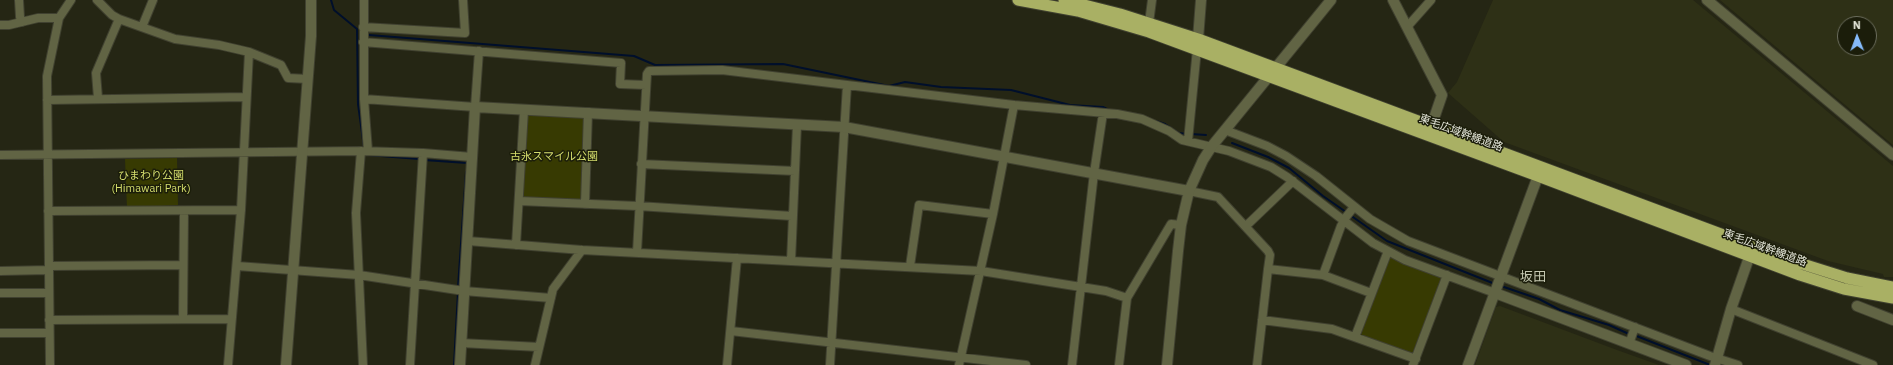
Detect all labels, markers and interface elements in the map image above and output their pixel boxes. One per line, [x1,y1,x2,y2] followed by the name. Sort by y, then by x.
[1837,16,1877,56] north arrow
[1853,18,1861,32] text: N
[1417,112,1505,154] street label: 東毛広域幹線道路
[510,150,598,164] park label: 古氷スマイル公園
[111,169,191,195] park label: ひまわり公園 (Himawari Park)
[1721,227,1809,269] street label: 東毛広域幹線道路
[1520,269,1546,285] district label: 坂田

